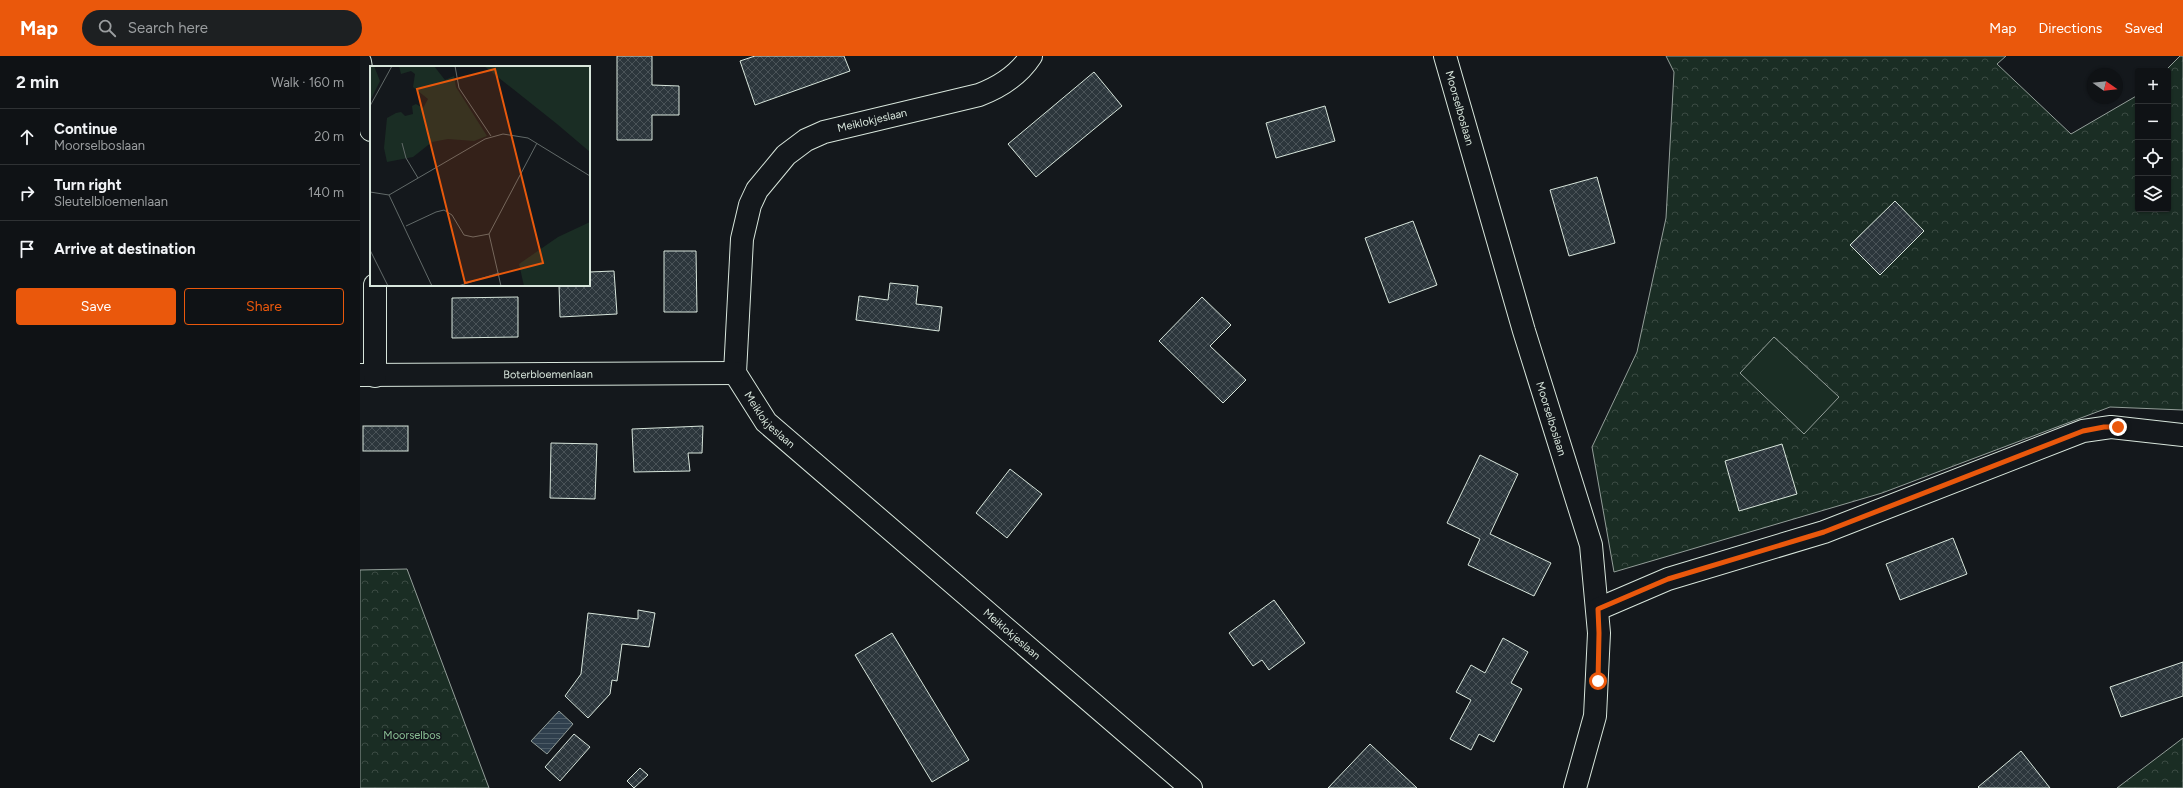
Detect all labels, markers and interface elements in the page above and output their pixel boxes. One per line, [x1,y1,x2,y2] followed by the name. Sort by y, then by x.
[82,10,362,46] search box
[20,17,58,40] text: Map
[96,17,118,39] icon: search
[128,19,208,37] text: Search here
[1989,20,2017,37] text: Map
[2039,20,2102,37] text: Directions
[2124,20,2163,37] text: Saved
[370,66,590,286] inset map
[2087,68,2123,104] north arrow
[2135,68,2171,212] map controls
[2135,68,2171,104] button: +
[1443,69,1476,147] street label: Moorselboslaan
[16,72,59,92] text: 2 min
[271,75,344,90] text: Walk · 160 m
[2135,104,2171,140] button: −
[836,106,908,135] street label: Meiklokjeslaan
[54,120,117,138] text: Continue
[16,126,38,148] icon: ahead
[314,129,344,144] text: 20 m
[54,138,145,153] text: Moorselboslaan
[2135,140,2171,176] button: locate
[54,176,122,194] text: Turn right
[2135,176,2171,212] button: layers
[16,182,38,204] icon: right
[308,185,344,200] text: 140 m
[54,194,168,209] text: Sleutelbloemenlaan
[16,238,38,260] icon: arrive
[54,240,195,258] text: Arrive at destination
[16,288,176,325] button: Save
[184,288,344,325] button: Share
[503,368,593,381] street label: Boterbloemenlaan
[1533,380,1569,458] street label: Moorselboslaan
[741,389,797,451] street label: Meiklokjeslaan
[2109,418,2127,436] route end
[980,606,1043,662] street label: Meiklokjeslaan
[1589,672,1607,690] route start
[383,729,441,742] park label: Moorselbos

